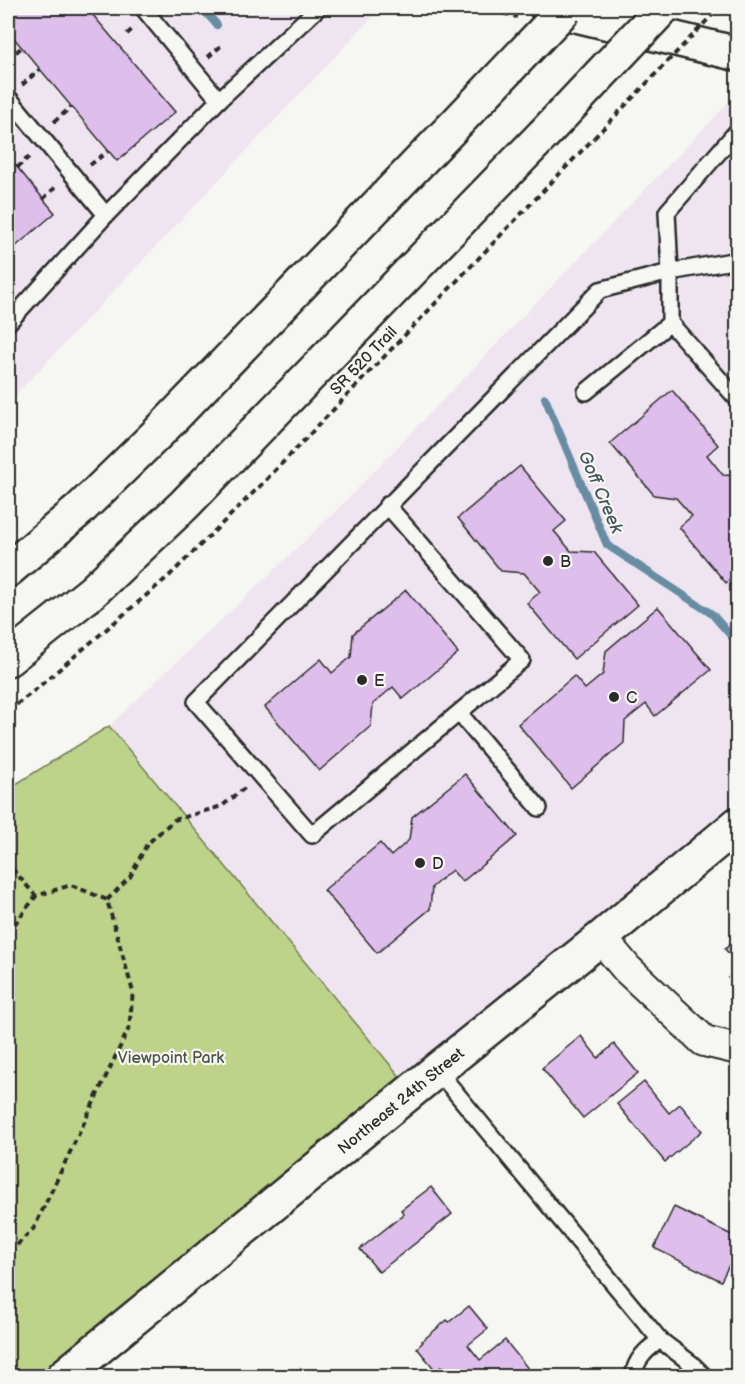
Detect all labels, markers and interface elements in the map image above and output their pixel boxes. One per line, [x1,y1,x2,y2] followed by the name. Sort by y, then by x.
[327,323,401,399] street label: SR 520 Trail
[574,448,628,538] water label: Goff Creek
[560,553,571,572] place label: B
[541,554,555,568] marker: B
[374,672,385,691] place label: E
[355,673,369,687] marker: E
[626,689,637,708] place label: C
[607,690,621,704] marker: C
[432,855,444,874] place label: D
[413,856,427,870] marker: D
[334,1044,468,1159] street label: Northeast 24th Street
[118,1049,224,1068] park label: Viewpoint Park

